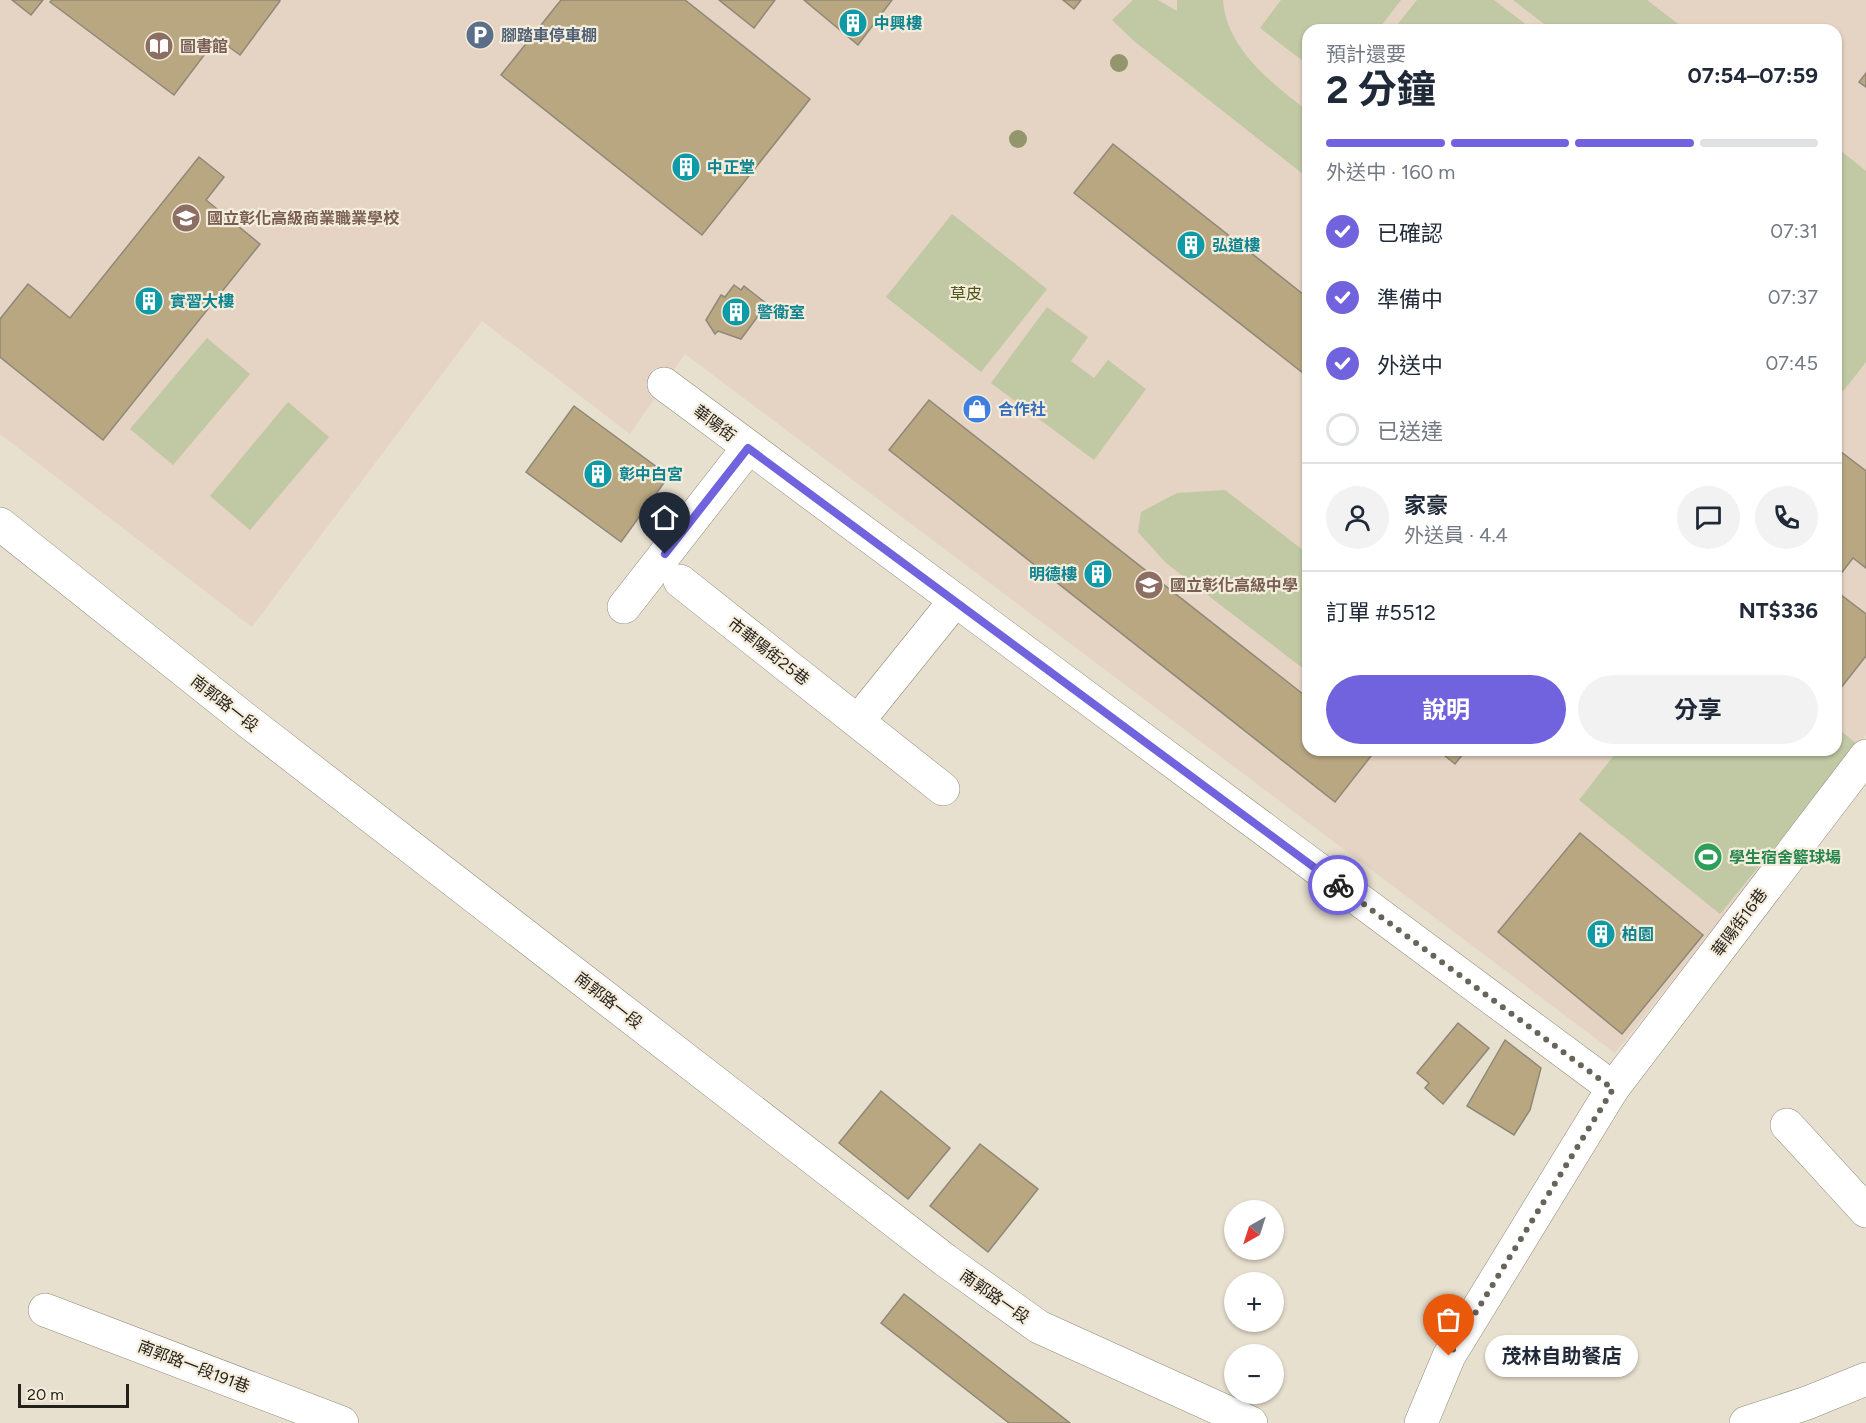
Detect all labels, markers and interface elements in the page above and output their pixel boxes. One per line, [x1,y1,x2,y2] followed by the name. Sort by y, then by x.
[837,7,869,39] building icon: 中興樓
[874,14,922,33] place label: 中興樓
[464,19,496,51] parking icon: 腳踏車停車棚
[501,26,597,45] place label: 腳踏車停車棚
[143,30,175,62] library icon: 圖書館
[180,37,228,56] place label: 圖書館
[1326,42,1406,66] text: 預計還要
[1687,62,1818,89] text: 07:54–07:59
[1326,66,1436,113] text: 2 分鐘
[670,151,702,183] building icon: 中正堂
[707,158,755,177] place label: 中正堂
[1326,160,1455,184] text: 外送中 · 160 m
[170,202,202,234] school or university icon: 國立彰化高級商業職業學校
[207,209,400,228] place label: 國立彰化高級商業職業學校
[1326,215,1359,248] icon: check
[1770,219,1818,243] text: 07:31
[1377,220,1443,247] text: 已確認
[1175,229,1207,261] building icon: 弘道樓
[1212,236,1260,255] place label: 弘道樓
[1326,281,1359,314] icon: check
[950,284,982,303] park label: 草皮
[133,285,165,317] building icon: 實習大樓
[1768,285,1818,309] text: 07:37
[1377,286,1443,313] text: 準備中
[170,292,234,311] place label: 實習大樓
[720,296,752,328] building icon: 警衛室
[757,303,805,322] place label: 警衛室
[1326,347,1359,380] icon: check
[1765,351,1818,375] text: 07:45
[1377,352,1443,379] text: 外送中
[961,393,993,425] shop icon: 合作社
[998,400,1046,419] place label: 合作社
[690,401,740,445] street label: 華陽街
[1377,418,1443,445] text: 已送達
[582,458,614,490] building icon: 彰中白宮
[619,465,683,484] place label: 彰中白宮
[1326,486,1389,549] button: person
[1677,486,1740,549] button: chat
[1755,486,1818,549] button: phone
[639,492,690,554] pin
[1404,492,1448,519] text: 家豪
[648,501,681,534] icon: home
[1404,523,1508,547] text: 外送員 · 4.4
[1082,558,1114,590] building icon: 明德樓
[1029,565,1077,584] place label: 明德樓
[1133,569,1165,601] school or university icon: 國立彰化高級中學
[1170,576,1298,595] place label: 國立彰化高級中學
[1739,597,1818,624] text: NT$336
[1326,599,1436,626] text: 訂單 #5512
[724,614,813,689] street label: 市華陽街25巷
[187,671,262,736] street label: 南郭路一段
[1326,675,1566,744] button: 說明
[1578,675,1818,744] button: 分享
[1692,841,1724,873] sports icon: 學生宿舍籃球場
[1729,848,1841,867] place label: 學生宿舍籃球場
[1308,855,1368,915] courier
[1322,869,1355,902] icon: bike
[1708,885,1771,960] street label: 華陽街16巷
[1585,918,1617,950] building icon: 柏園
[1622,925,1654,944] place label: 柏園
[571,968,646,1033] street label: 南郭路一段
[1224,1200,1284,1260] north arrow
[1224,1200,1284,1404] map controls
[956,1266,1033,1327] street label: 南郭路一段
[1224,1272,1284,1332] button: +
[1423,1294,1474,1356] pin
[1432,1303,1465,1336] icon: bag
[1485,1335,1638,1377] callout: 茂林自助餐店
[135,1336,252,1397] street label: 南郭路一段191巷
[1224,1344,1284,1404] button: −
[1502,1344,1622,1368] text: 茂林自助餐店
[18,1381,129,1408] scale bar
[27,1385,64,1404] text: 20 m

